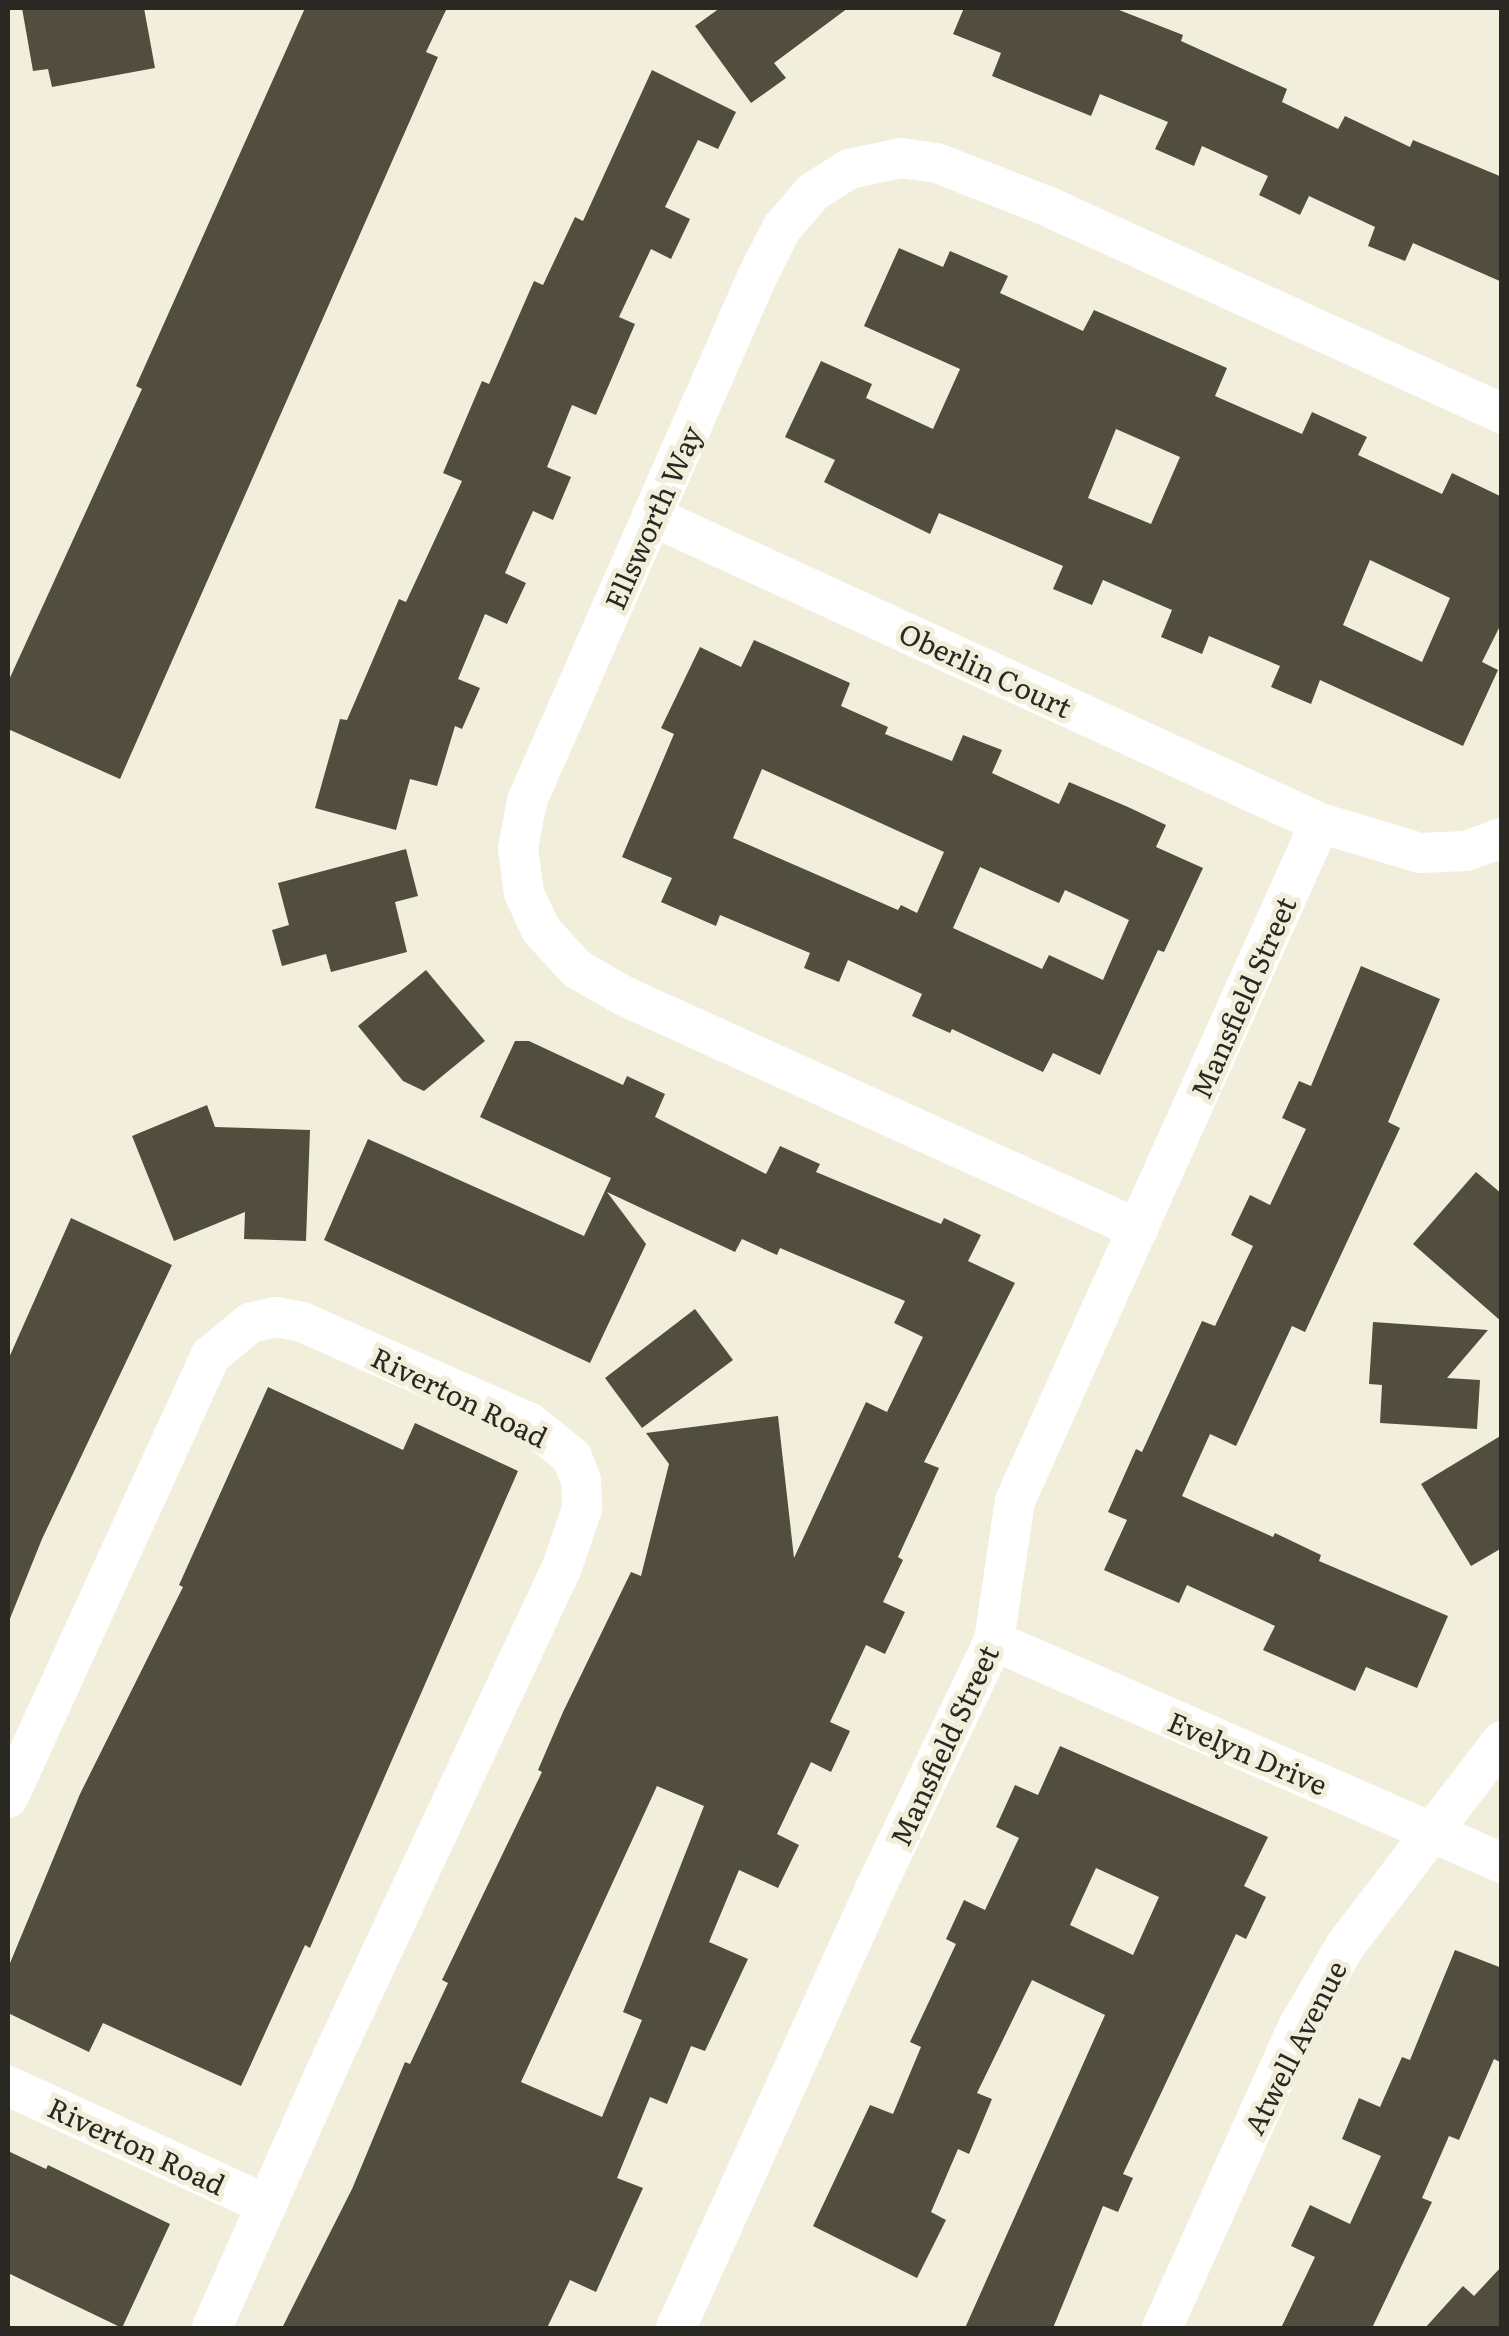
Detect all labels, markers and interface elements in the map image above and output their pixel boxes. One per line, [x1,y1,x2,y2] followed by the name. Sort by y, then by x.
[597,420,707,614] street label: Ellsworth Way
[895,614,1077,724] street label: Oberlin Court
[1182,891,1302,1103] street label: Mansfield Street
[367,1339,553,1453] street label: Riverton Road
[882,1639,1004,1851] street label: Mansfield Street
[1163,1703,1333,1801] street label: Evelyn Drive
[1236,1955,1352,2139] street label: Atwell Avenue
[43,2089,231,2201] street label: Riverton Road

